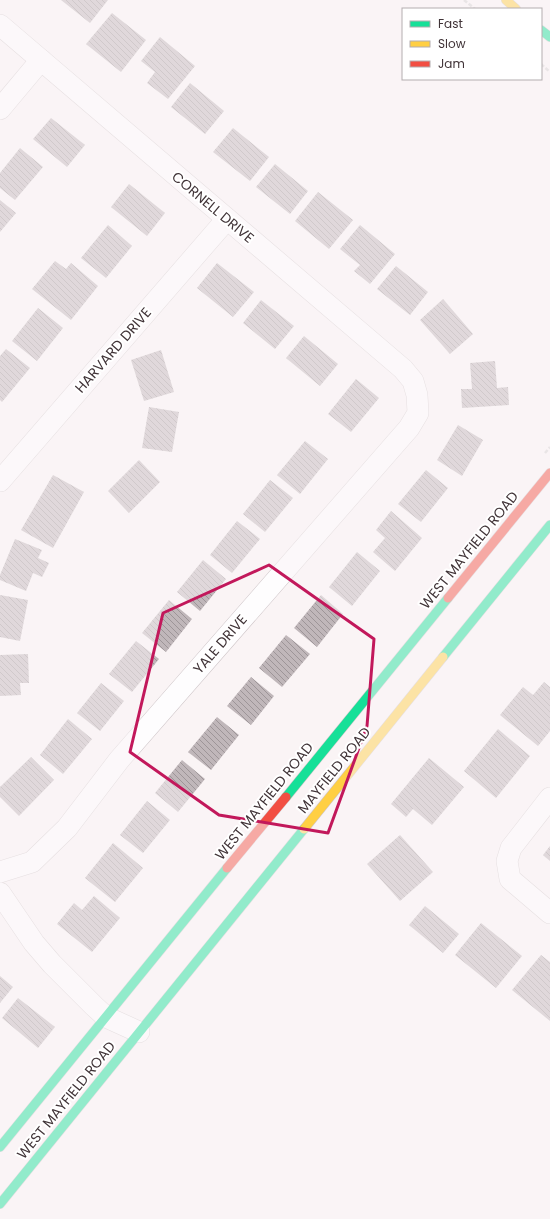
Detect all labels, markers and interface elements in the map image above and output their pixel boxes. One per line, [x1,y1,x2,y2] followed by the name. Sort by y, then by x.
[402,8,542,80] legend
[438,15,463,32] text: Fast
[438,35,466,52] text: Slow
[438,55,465,72] text: Jam
[168,167,258,247] street label: CORNELL DRIVE
[70,303,156,397] street label: HARVARD DRIVE
[415,487,523,613] street label: WEST MAYFIELD ROAD
[188,610,252,678] street label: YALE DRIVE
[293,722,375,817] street label: MAYFIELD ROAD
[210,738,318,864] street label: WEST MAYFIELD ROAD
[12,1037,120,1163] street label: WEST MAYFIELD ROAD

